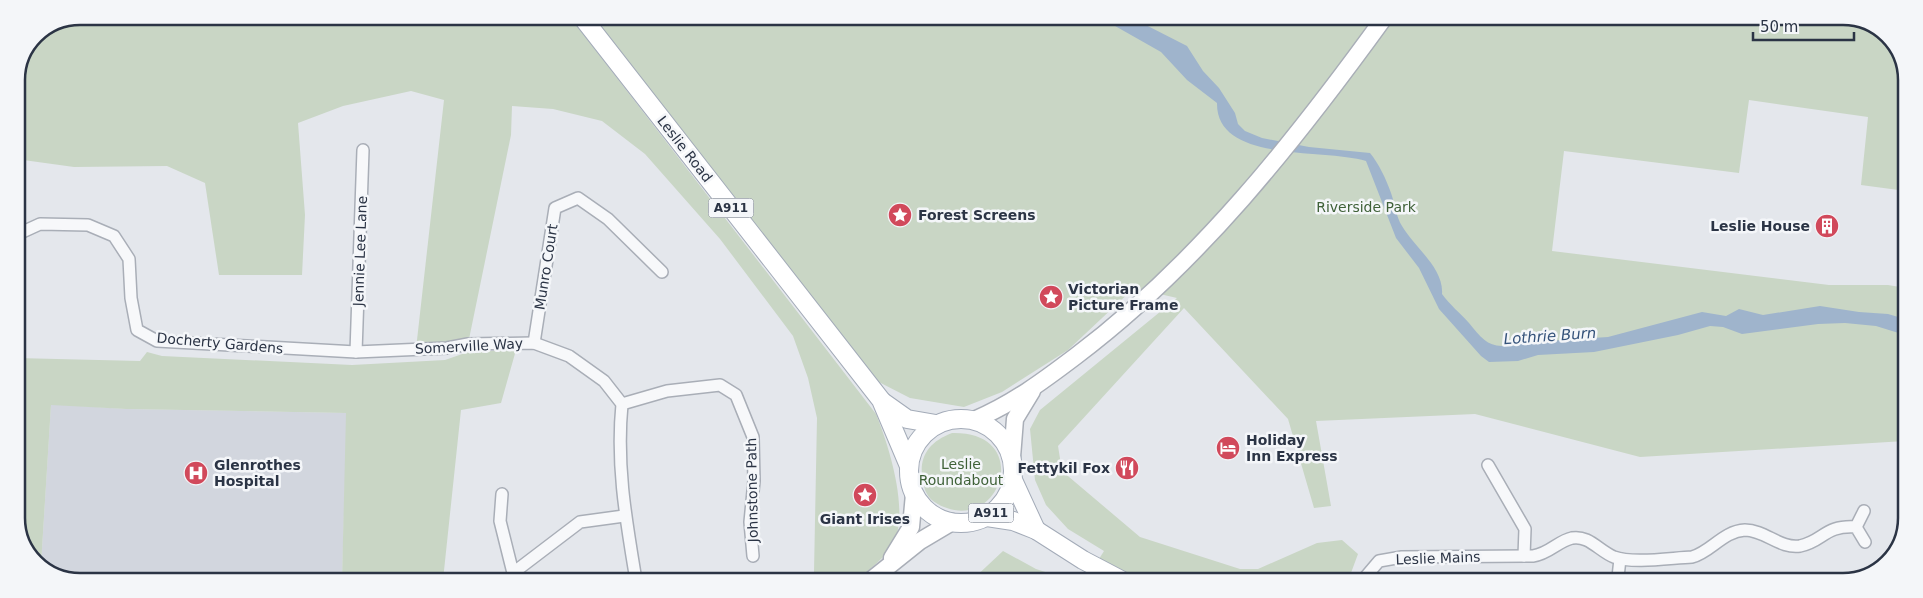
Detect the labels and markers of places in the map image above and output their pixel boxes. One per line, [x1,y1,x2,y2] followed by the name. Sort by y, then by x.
[887,202,913,228] place icon: Forest Screens
[918,207,1036,223] place label: Forest Screens
[1814,213,1840,239] building icon: Leslie House
[1710,218,1810,234] place label: Leslie House
[1068,281,1178,313] place label: Victorian Picture Frame
[1038,284,1064,310] place icon: Victorian Picture Frame
[1246,432,1338,464] place label: Holiday Inn Express
[1215,435,1241,461] hotel icon: Holiday Inn Express
[1114,455,1140,481] restaurant icon: Fettykil Fox
[214,457,301,489] place label: Glenrothes Hospital
[183,460,209,486] hospital icon: Glenrothes Hospital
[1018,460,1110,476] place label: Fettykil Fox
[852,482,878,508] place icon: Giant Irises
[820,511,910,527] place label: Giant Irises

